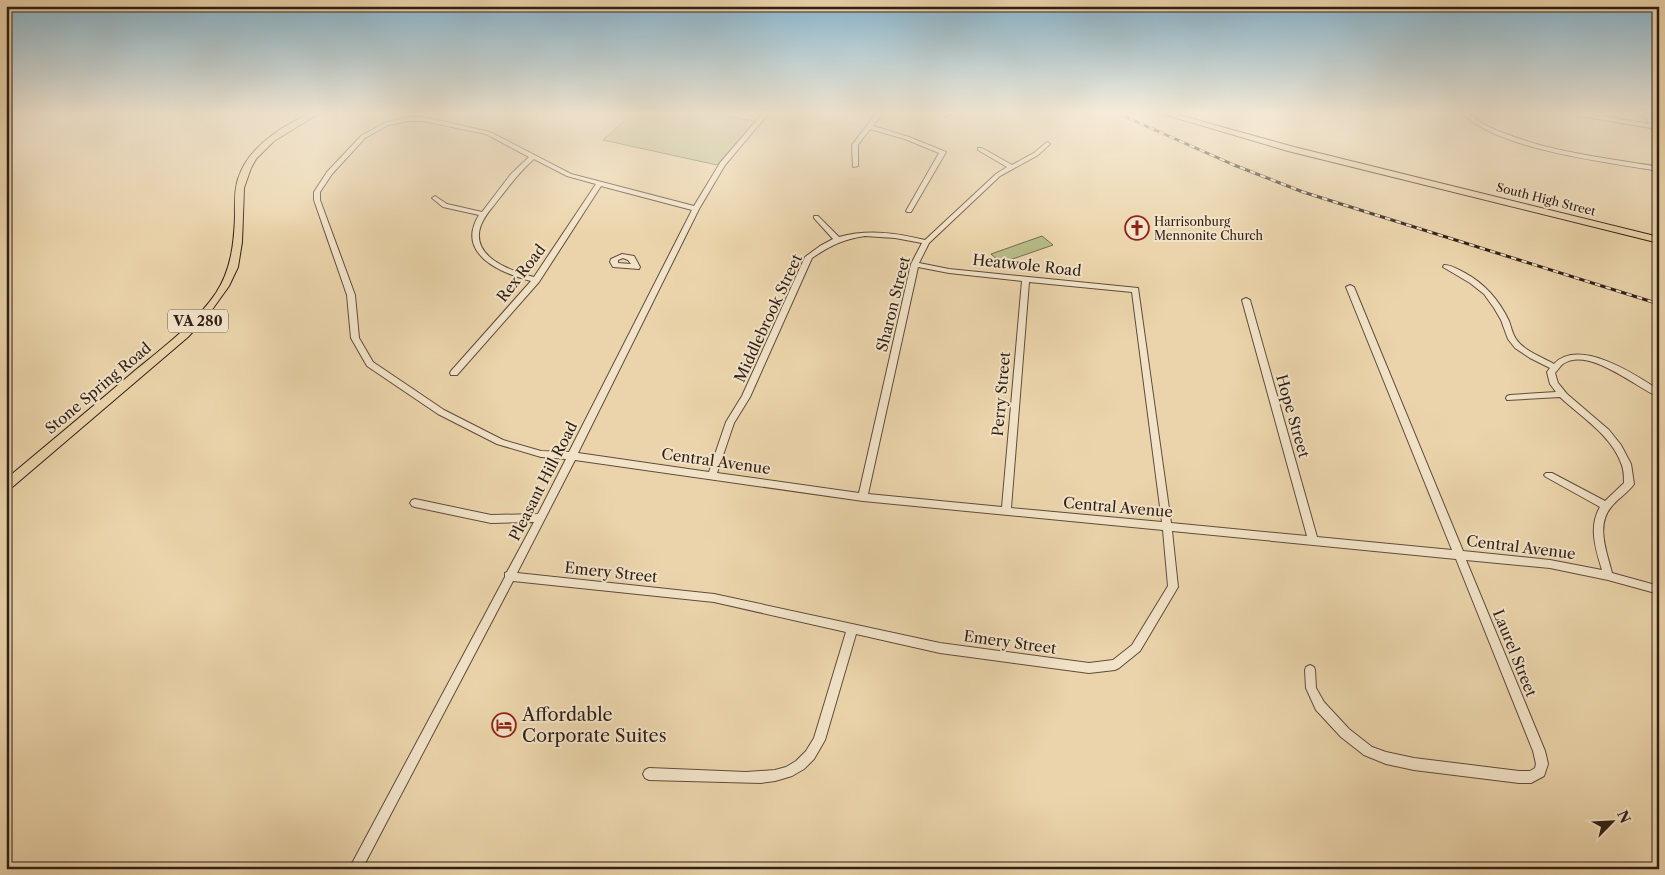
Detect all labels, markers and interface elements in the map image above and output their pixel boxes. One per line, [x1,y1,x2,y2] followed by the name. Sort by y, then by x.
[1495,179,1598,219] street label: South High Street
[1154,214,1264,243] place label: Harrisonburg Mennonite Church
[1124,215,1150,241] church icon: Harrisonburg Mennonite Church
[492,240,550,306] street label: Rex Road
[730,250,806,385] street label: Middlebrook Street
[972,250,1082,280] street label: Heatwole Road
[872,254,914,354] street label: Sharon Street
[168,310,228,332] road number: VA 280
[41,338,155,438] street label: Stone Spring Road
[988,350,1014,437] street label: Perry Street
[1272,372,1314,461] street label: Hope Street
[505,418,581,544] street label: Pleasant Hill Road
[660,444,772,478] street label: Central Avenue
[1062,493,1174,521] street label: Central Avenue
[1465,531,1577,563] street label: Central Avenue
[564,558,659,586] street label: Emery Street
[1489,607,1541,700] street label: Laurel Street
[962,626,1058,658] street label: Emery Street
[521,704,667,747] place label: Affordable Corporate Suites
[491,712,517,738] hotel icon: Affordable Corporate Suites
[1588,798,1638,848] north arrow
[1613,807,1635,826] text: N

